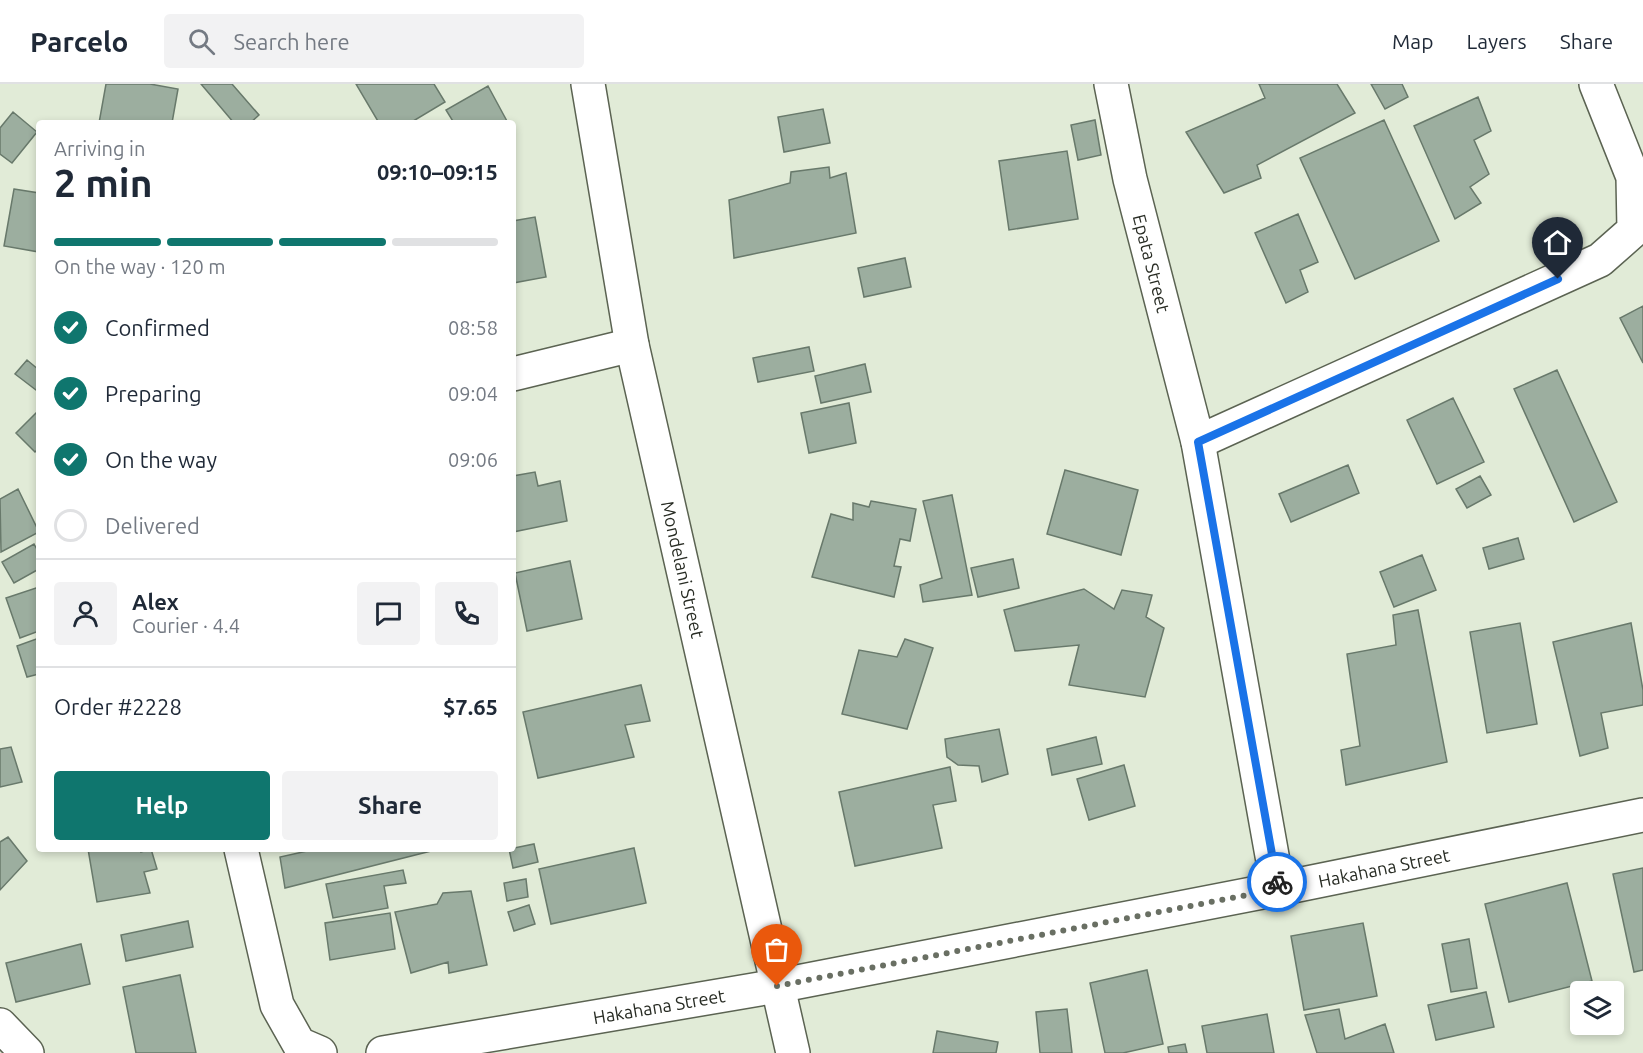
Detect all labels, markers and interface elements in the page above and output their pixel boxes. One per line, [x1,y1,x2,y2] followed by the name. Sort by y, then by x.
[164,14,584,68] search box
[185,25,218,58] icon: search
[30,26,128,57] text: Parcelo
[233,29,350,54] text: Search here
[1392,29,1433,53] text: Map
[1466,29,1527,53] text: Layers
[1560,29,1613,53] text: Share
[54,137,145,160] text: Arriving in
[377,159,498,184] text: 09:10–09:15
[54,161,153,204] text: 2 min
[1130,212,1174,315] street label: Epata Street
[1532,217,1583,279] pin
[1541,226,1574,259] icon: home
[54,255,226,278] text: On the way · 120 m
[54,311,87,344] icon: check
[105,315,210,340] text: Confirmed
[448,316,498,339] text: 08:58
[54,377,87,410] icon: check
[105,381,202,406] text: Preparing
[448,382,498,405] text: 09:04
[54,443,87,476] icon: check
[105,447,217,472] text: On the way
[448,448,498,471] text: 09:06
[658,499,708,640] street label: Mondelani Street
[105,513,200,538] text: Delivered
[54,582,117,645] button: person
[357,582,420,645] button: chat
[435,582,498,645] button: phone
[132,589,179,614] text: Alex
[132,614,240,637] text: Courier · 4.4
[54,694,182,719] text: Order #2228
[443,694,498,719] text: $7.65
[54,771,270,840] button: Help
[282,771,498,840] button: Share
[1316,844,1451,891] street label: Hakahana Street
[1247,852,1307,912] courier
[1261,866,1294,899] icon: bike
[751,924,802,986] pin
[760,933,793,966] icon: bag
[1570,981,1624,1035] map controls
[1570,981,1624,1035] button: layers
[591,985,727,1027] street label: Hakahana Street

